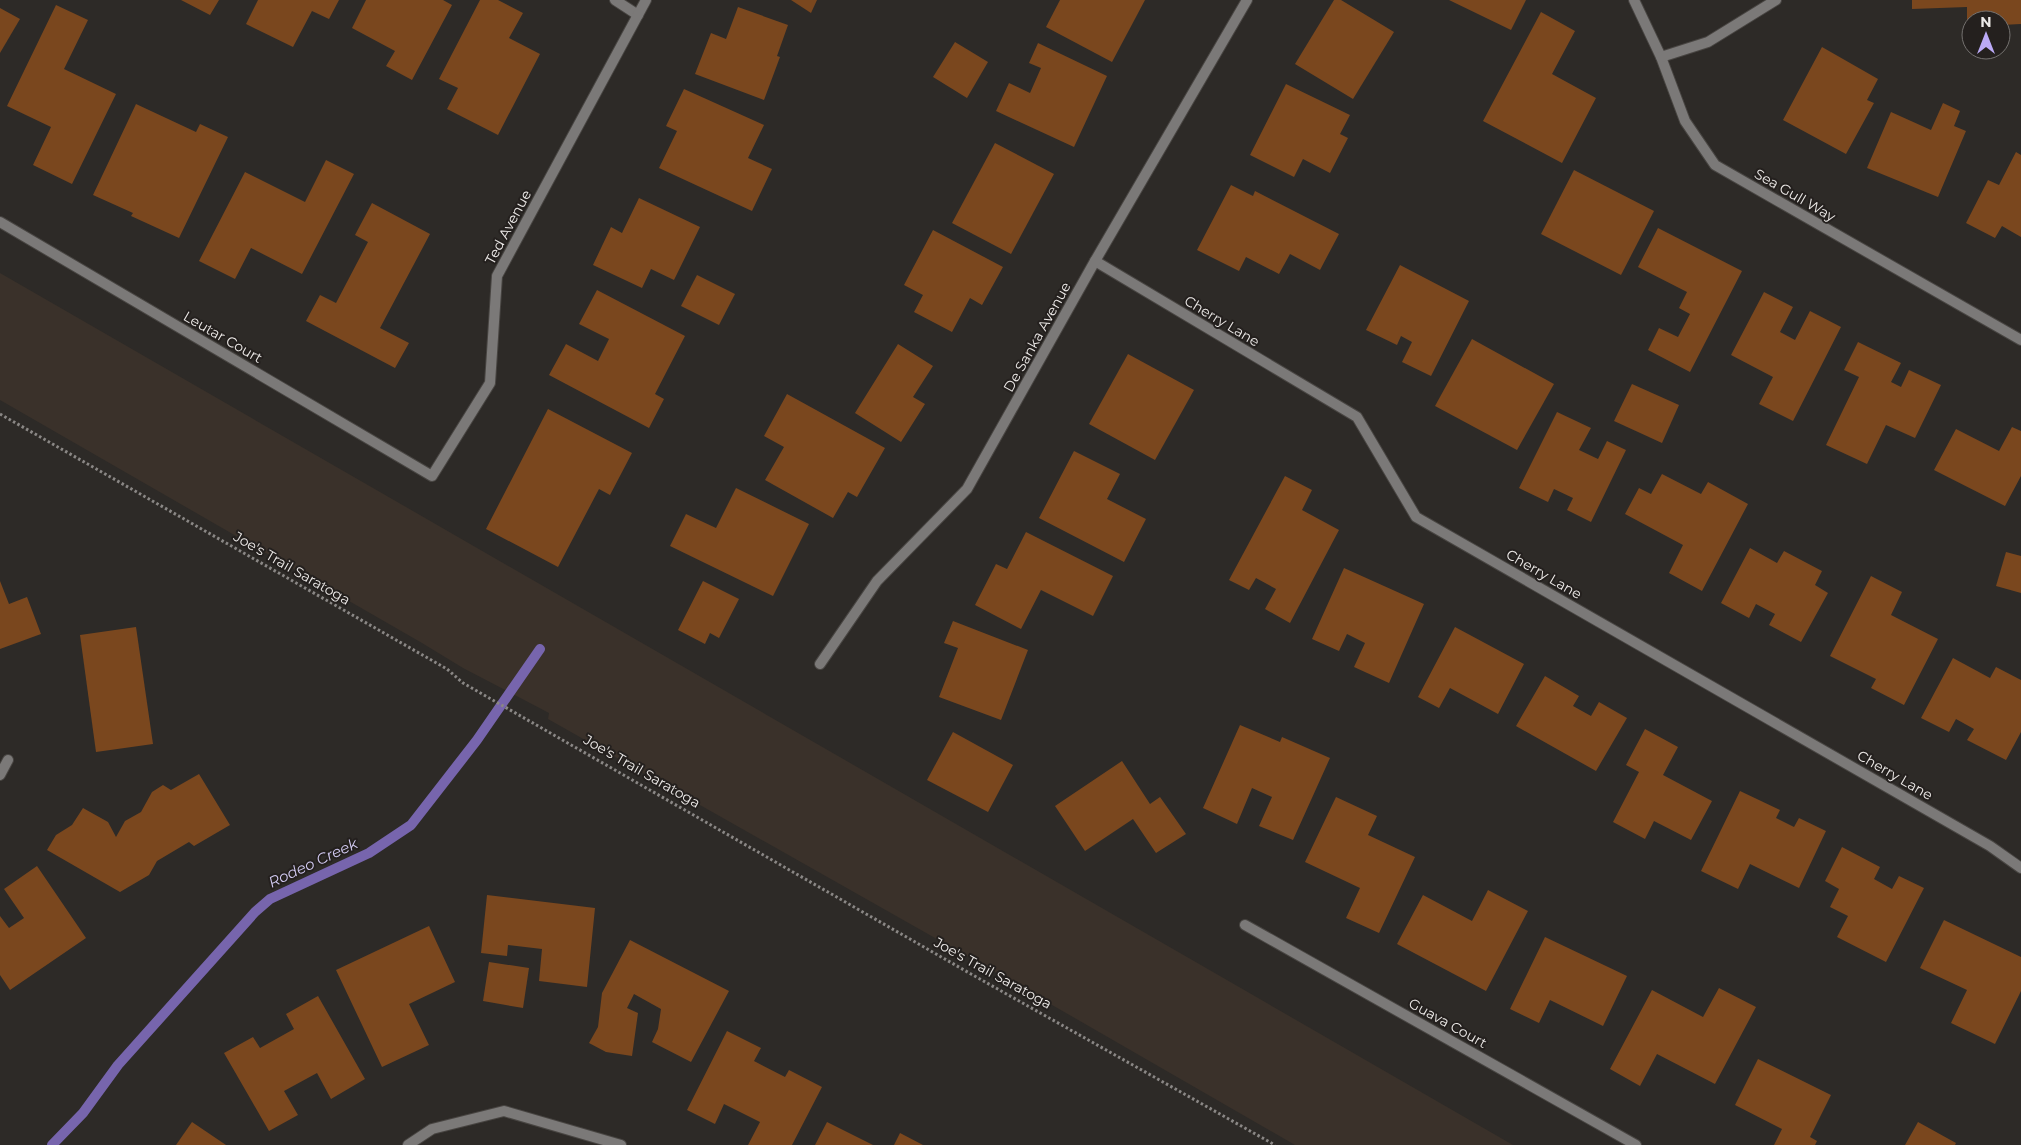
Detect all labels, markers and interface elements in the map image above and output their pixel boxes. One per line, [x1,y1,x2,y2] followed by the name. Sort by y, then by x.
[1961,10,2011,60] north arrow
[1980,13,1992,31] text: N
[1751,165,1839,226] street label: Sea Gull Way
[481,187,535,267] street label: Ted Avenue
[999,279,1075,395] street label: De Sanka Avenue
[1181,292,1263,350] street label: Cherry Lane
[180,307,266,367] street label: Leutar Court
[230,527,354,609] street label: Joe's Trail Saratoga
[1503,545,1585,603] street label: Cherry Lane
[580,730,704,812] street label: Joe's Trail Saratoga
[1854,746,1936,804] street label: Cherry Lane
[265,833,361,892] water label: Rodeo Creek
[930,933,1055,1013] street label: Joe's Trail Saratoga
[1406,994,1491,1052] street label: Guava Court

